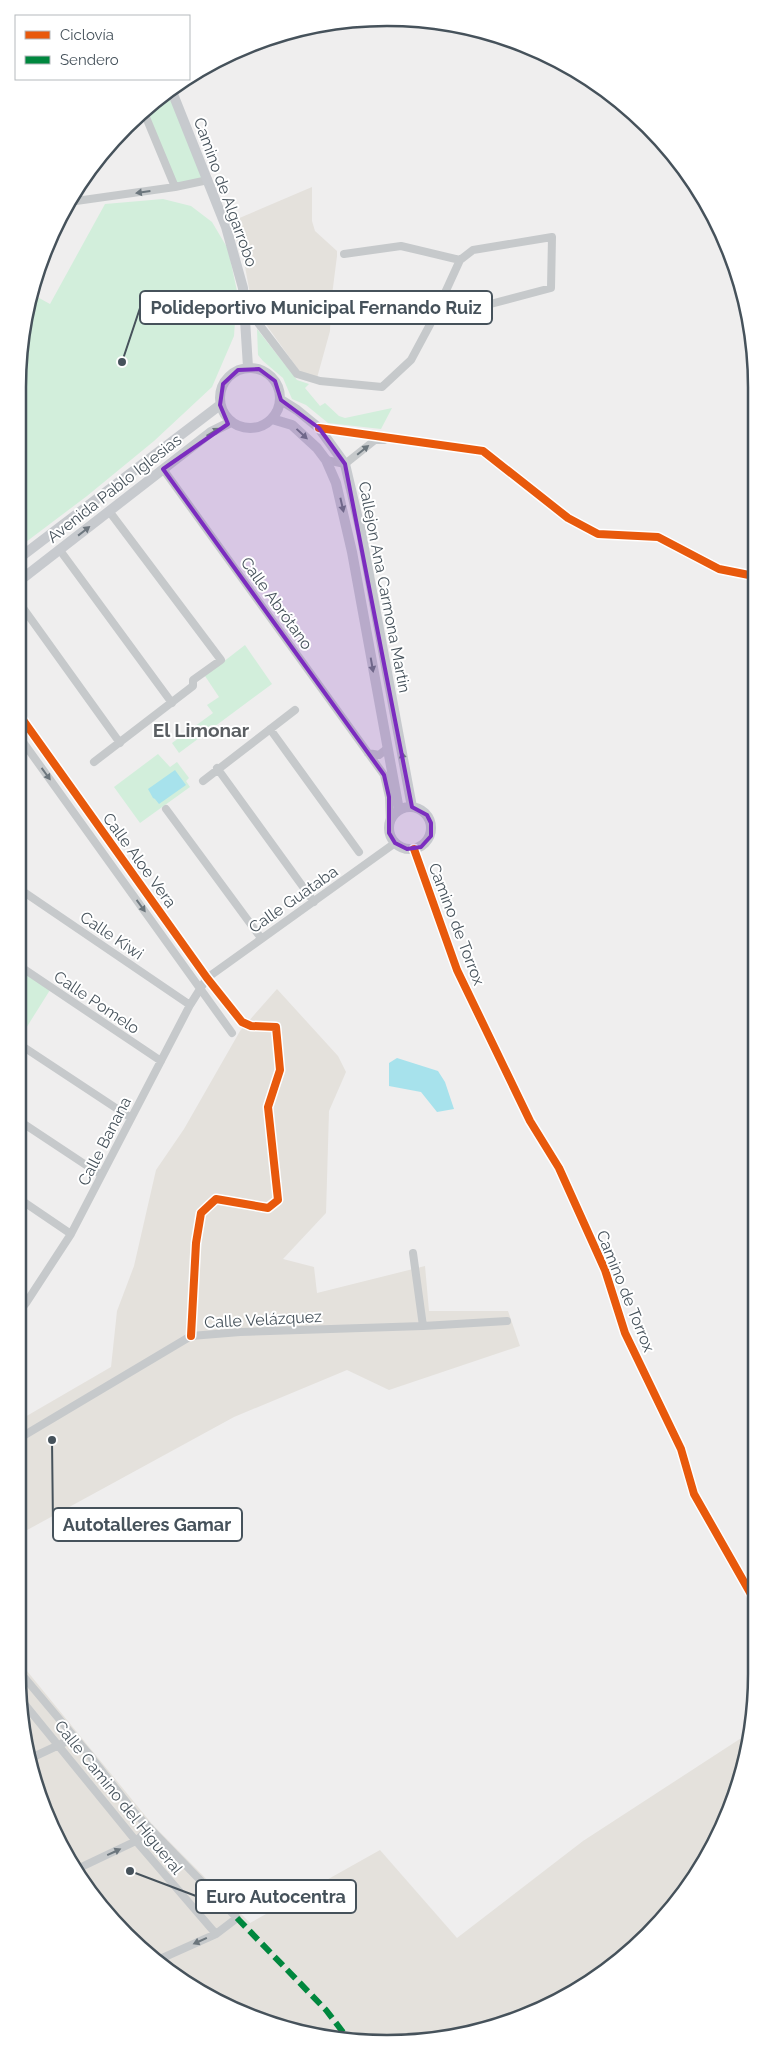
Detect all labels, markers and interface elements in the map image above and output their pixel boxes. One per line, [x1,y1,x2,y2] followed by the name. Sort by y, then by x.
[15,15,190,80] legend
[60,26,114,44] text: Ciclovía
[60,51,119,69] text: Sendero
[190,115,261,269] street label: Camino de Algarrobo
[135,188,151,196] one-way arrow
[140,291,492,324] callout: Polideportivo Municipal Fernando Ruiz
[150,297,482,318] text: Polideportivo Municipal Fernando Ruiz
[205,428,220,436] one-way arrow
[296,429,309,440] one-way arrow
[43,430,185,547] street label: Avenida Pablo Iglesias
[357,444,370,455] one-way arrow
[355,480,414,694] street label: Callejon Ana Carmona Martin
[338,498,346,513] one-way arrow
[77,525,90,536] one-way arrow
[237,553,317,653] street label: Calle Abrótano
[369,657,377,673] one-way arrow
[153,719,250,741] district label: El Limonar
[399,752,407,767] one-way arrow
[41,767,51,781] one-way arrow
[99,809,180,911] street label: Calle Aloe Vera
[424,860,489,988] street label: Camino de Torrox
[245,862,341,937] street label: Calle Guataba
[136,899,147,912] one-way arrow
[76,907,147,963] street label: Calle Kiwi
[50,967,143,1038] street label: Calle Pomelo
[74,1094,135,1189] street label: Calle Banana
[592,1228,659,1355] street label: Camino de Torrox
[204,1307,322,1332] street label: Calle Velázquez
[53,1508,242,1541] callout: Autotalleres Gamar
[63,1514,231,1535] text: Autotalleres Gamar
[51,1716,187,1879] street label: Calle Camino del Higueral
[107,1847,121,1855] one-way arrow
[196,1880,356,1913] callout: Euro Autocentra
[206,1886,346,1907] text: Euro Autocentra
[193,1937,207,1945] one-way arrow

